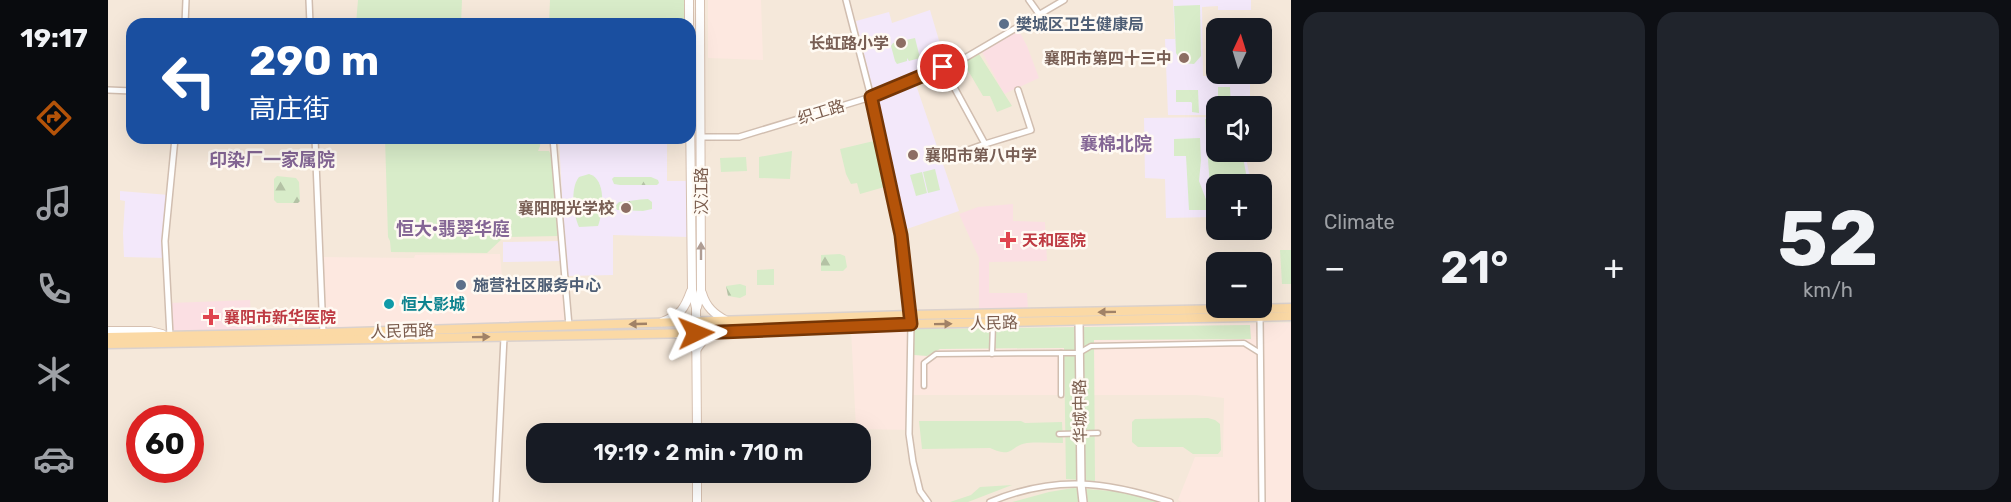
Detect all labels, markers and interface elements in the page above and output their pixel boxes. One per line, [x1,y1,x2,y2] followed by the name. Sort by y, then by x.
[1016,15,1144,34] place label: 樊城区卫生健康局
[997,17,1011,31] marker: 樊城区卫生健康局
[1206,18,1272,84] north arrow
[1206,18,1272,318] map controls
[20,22,88,54] text: 19:17
[809,34,889,53] place label: 长虹路小学
[249,36,379,86] text: 290 m
[894,36,908,50] marker: 长虹路小学
[917,41,968,92] pin
[150,42,228,120] icon: left
[1044,49,1172,68] place label: 襄阳市第四十三中
[926,50,959,83] icon: arrive
[1177,51,1191,65] marker: 襄阳市第四十三中
[249,93,330,125] text: 高庄街
[795,96,847,128] street label: 织工路
[1206,96,1272,162] button: sound
[33,97,75,139] icon: directions
[1080,133,1152,155] district label: 襄棉北院
[925,146,1037,165] place label: 襄阳市第八中学
[906,148,920,162] marker: 襄阳市第八中学
[209,149,335,171] district label: 印染厂一家属院
[692,167,711,215] street label: 汉江路
[1206,174,1272,240] button: +
[33,182,75,224] icon: music
[1777,192,1879,285] text: 52
[518,199,615,218] place label: 襄阳阳光学校
[619,201,633,215] marker: 襄阳阳光学校
[1324,210,1395,234] text: Climate
[396,218,510,240] district label: 恒大·翡翠华庭
[999,231,1017,249] marker: 天和医院
[1022,231,1086,250] place label: 天和医院
[696,241,706,260] one-way arrow
[1440,241,1509,294] text: 21°
[1324,248,1345,287] text: −
[1603,248,1624,287] text: +
[1206,252,1272,318] button: −
[33,268,75,310] icon: phone
[473,276,601,295] place label: 施营社区服务中心
[454,278,468,292] marker: 施营社区服务中心
[1803,278,1853,302] text: km/h
[401,295,465,314] place label: 恒大影城
[382,297,396,311] marker: 恒大影城
[664,301,728,365] position arrow
[1097,307,1116,316] one-way arrow
[202,308,220,326] marker: 襄阳市新华医院
[224,308,336,327] place label: 襄阳市新华医院
[970,313,1018,333] street label: 人民路
[628,319,647,328] one-way arrow
[934,319,953,329] one-way arrow
[370,320,434,342] street label: 人民西路
[472,333,491,342] one-way arrow
[33,353,75,395] icon: climate
[1070,379,1090,443] street label: 华城中路
[126,405,204,483] speed limit sign: 60
[33,438,75,480] icon: car
[593,439,804,466] text: 19:19 · 2 min · 710 m

